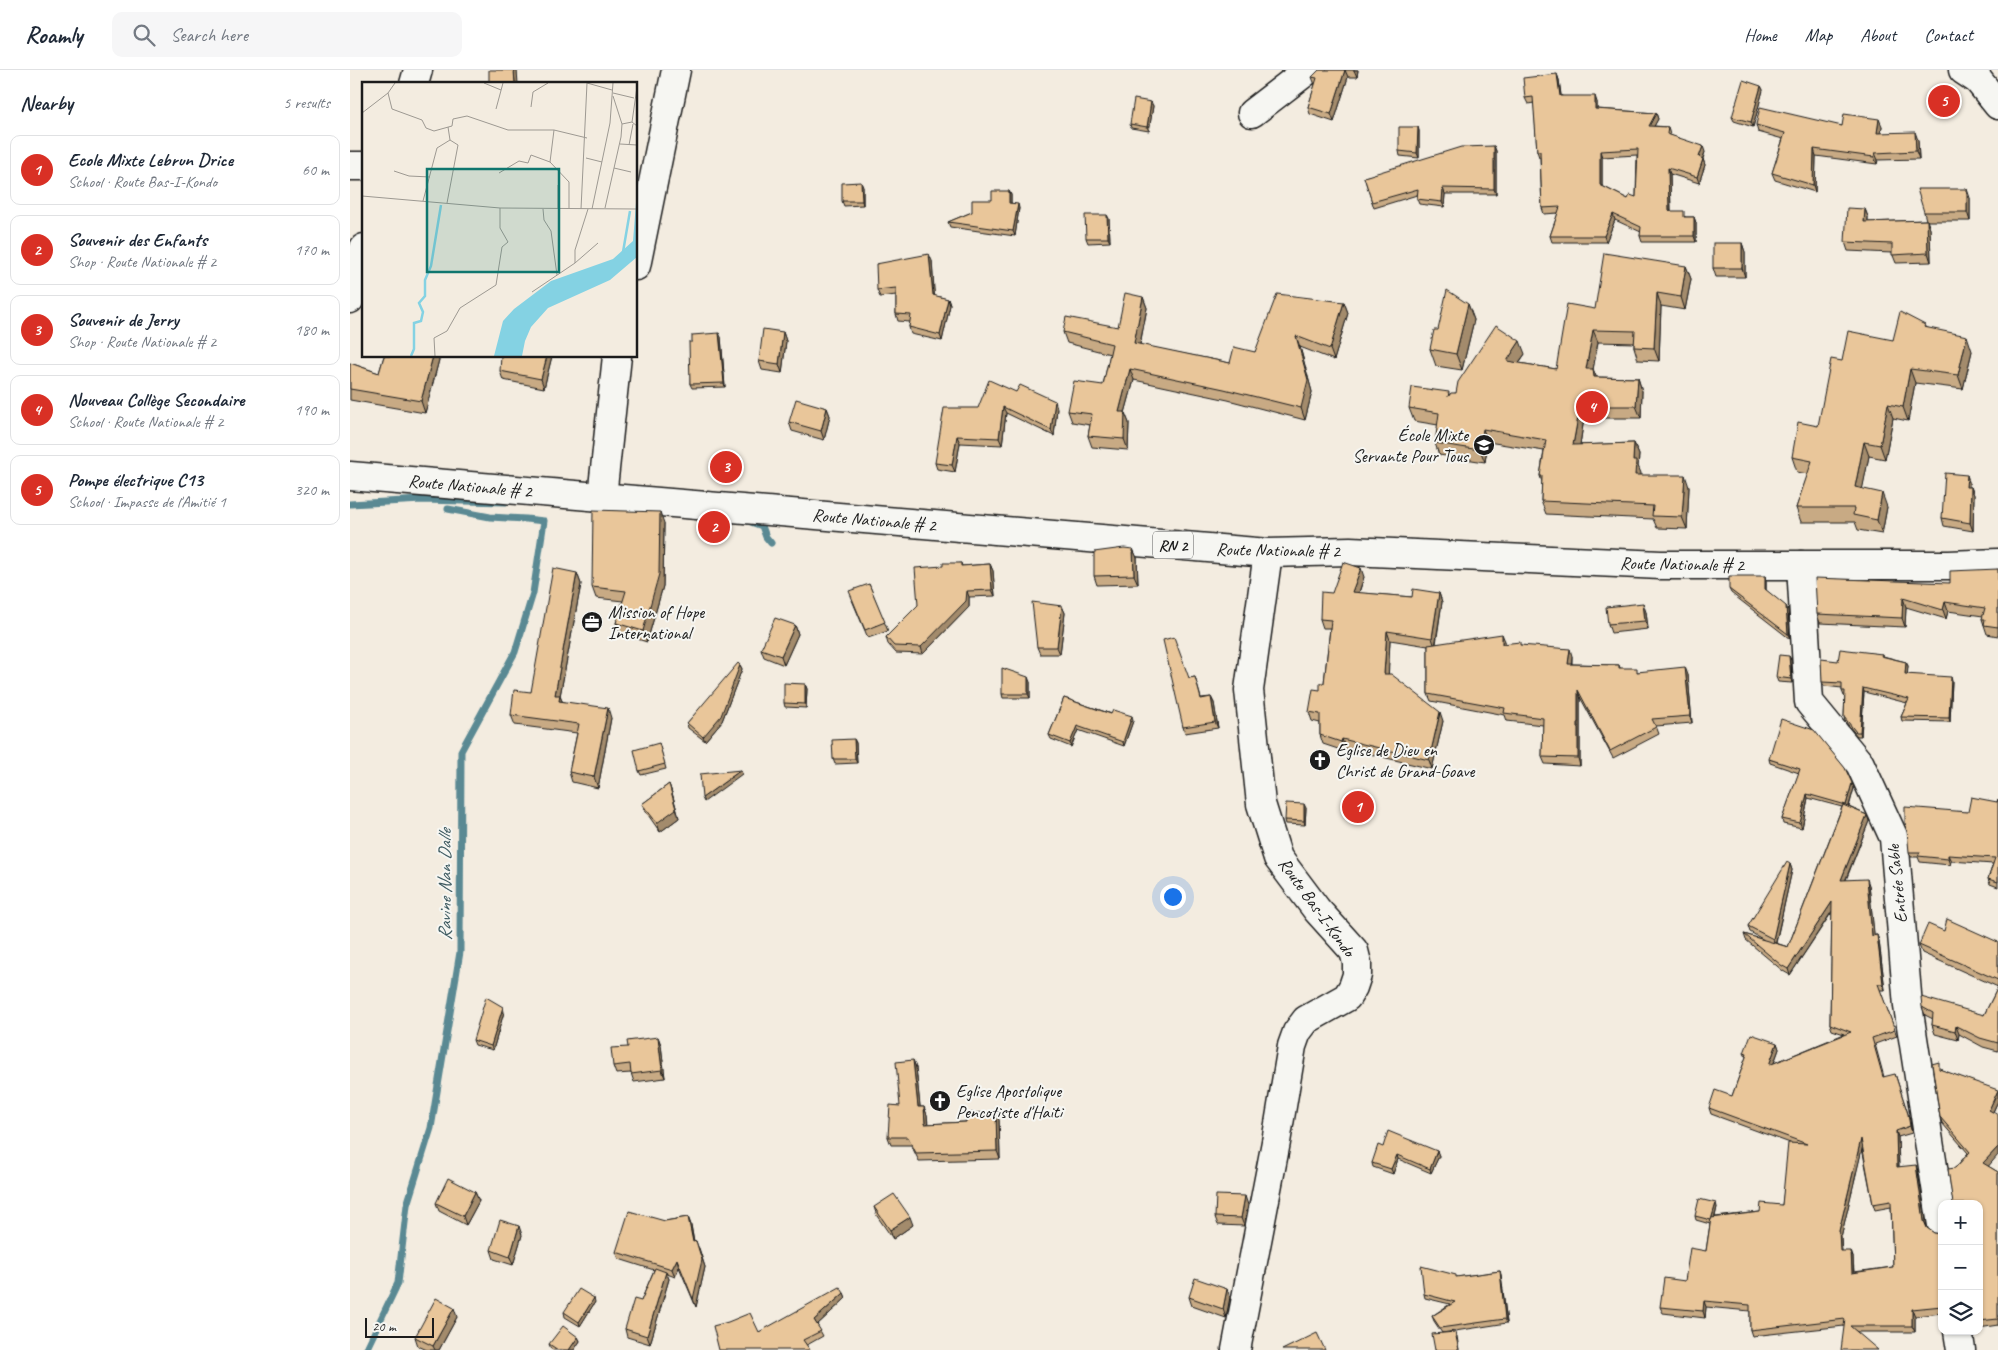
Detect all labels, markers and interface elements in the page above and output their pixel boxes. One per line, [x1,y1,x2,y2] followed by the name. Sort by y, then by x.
[112,12,462,57] search box
[25,20,82,50] text: Roamly
[130,21,158,49] icon: search
[170,23,248,47] text: Search here
[1744,24,1777,46] text: Home
[1805,24,1832,46] text: Map
[1860,24,1896,46] text: About
[1924,24,1973,46] text: Contact
[362,82,638,358] inset map
[1928,82,1960,120] pin: 5
[20,90,73,116] text: Nearby
[283,93,330,113] text: 5 results
[68,148,233,172] text: Ecole Mixte Lebrun Drice
[33,160,41,180] text: 1
[302,160,329,180] text: 60 m
[68,172,217,192] text: School · Route Bas-I-Kondo
[68,228,207,252] text: Souvenir des Enfants
[33,240,41,260] text: 2
[295,240,329,260] text: 170 m
[68,252,216,272] text: Shop · Route Nationale # 2
[68,308,179,332] text: Souvenir de Jerry
[33,320,41,340] text: 3
[295,320,329,340] text: 180 m
[68,332,216,352] text: Shop · Route Nationale # 2
[68,388,244,412] text: Nouveau Collège Secondaire
[1576,388,1608,426] pin: 4
[33,400,41,420] text: 4
[295,400,329,420] text: 190 m
[68,412,223,432] text: School · Route Nationale # 2
[1352,424,1470,467] place label: École Mixte Servante Pour Tous
[1472,433,1496,457] school or university icon: École Mixte Servante Pour Tous
[710,448,742,486] pin: 3
[68,468,203,492] text: Pompe électrique C13
[407,470,535,503] street label: Route Nationale # 2
[34,480,40,500] text: 5
[295,480,329,500] text: 320 m
[68,492,226,512] text: School · Impasse de l'Amitié 1
[811,504,939,537] street label: Route Nationale # 2
[698,508,730,546] pin: 2
[1153,532,1193,558] road number: RN 2
[1216,538,1342,562] street label: Route Nationale # 2
[1620,552,1746,576] street label: Route Nationale # 2
[608,601,705,644] place label: Mission of Hope International
[580,610,604,634] office icon: Mission of Hope International
[1336,739,1475,782] place label: Eglise de Dieu en Christ de Grand-Goave
[1308,748,1332,772] church icon: Eglise de Dieu en Christ de Grand-Goave
[1342,788,1374,826] pin: 1
[433,827,457,941] water label: Ravine Nan Dalle
[1882,843,1912,924] street label: Entrée Sable
[1274,853,1361,962] street label: Route Bas-I-Kondo
[1160,884,1186,910] your location
[956,1080,1065,1123] place label: Eglise Apostolique Pencotiste d'Haiti
[928,1089,952,1113] church icon: Eglise Apostolique Pencotiste d'Haiti
[1938,1200,1983,1335] map controls
[1938,1200,1983,1245] button: +
[1938,1245,1983,1290] button: −
[1938,1290,1983,1335] button: layers
[365,1315,434,1338] scale bar
[372,1318,396,1335] text: 20 m

